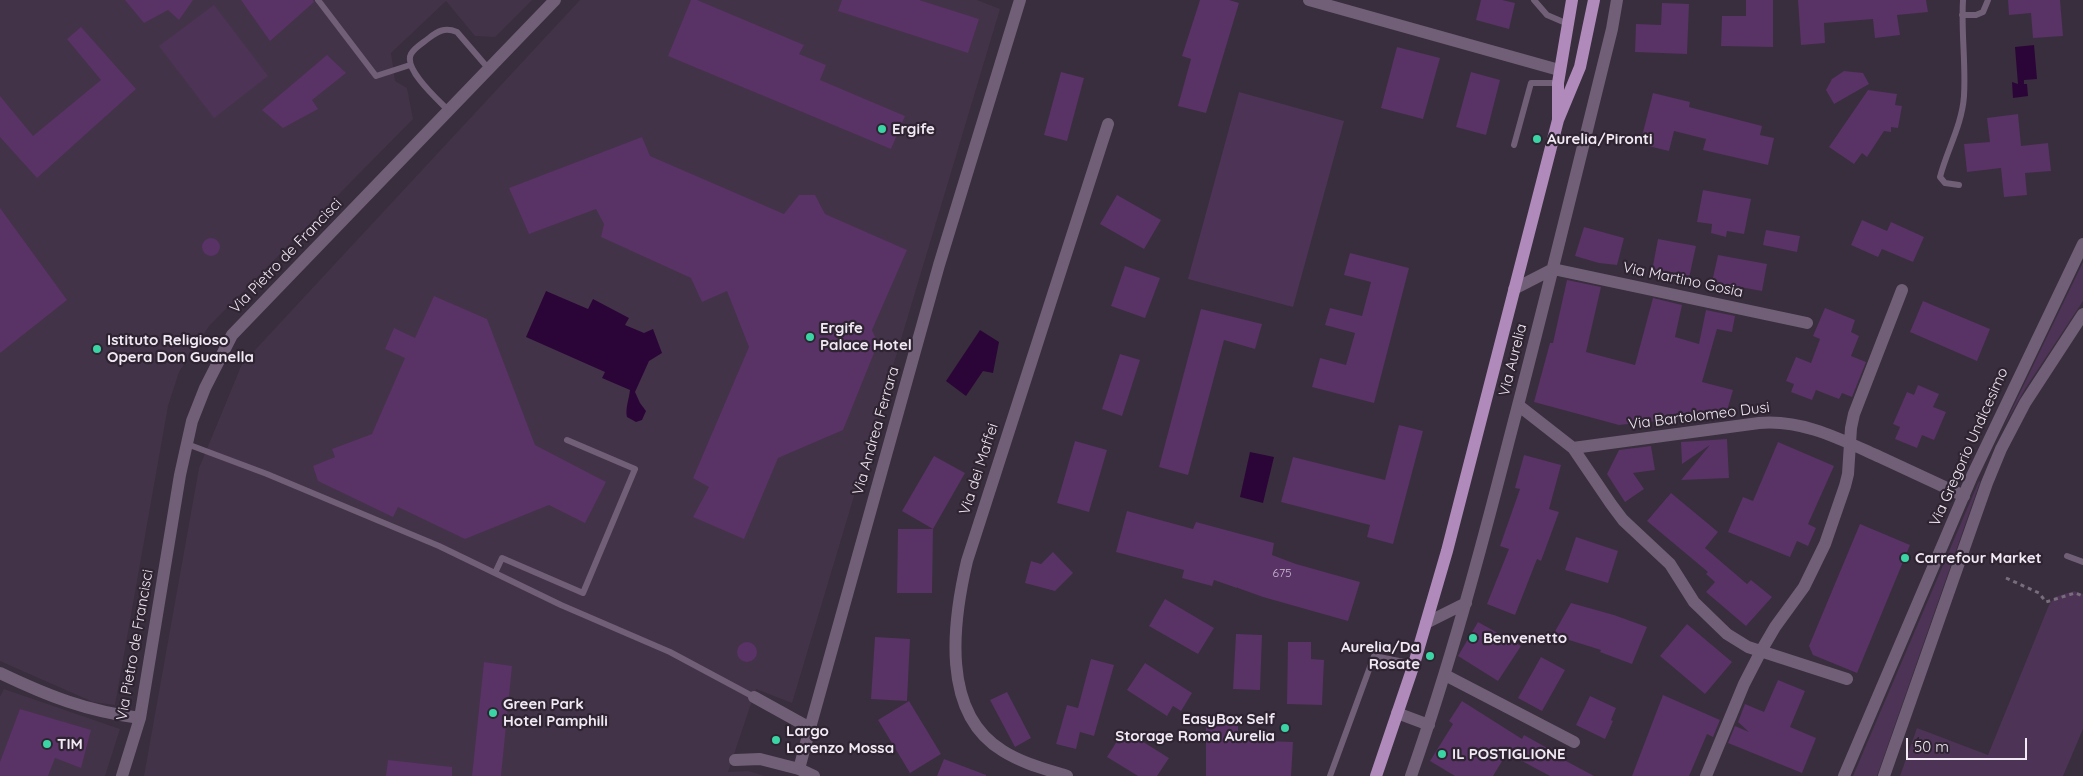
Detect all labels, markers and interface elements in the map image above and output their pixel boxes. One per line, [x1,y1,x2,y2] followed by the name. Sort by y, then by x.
[892,120,935,138] place label: Ergife
[876,123,888,135] marker: Ergife
[1547,130,1653,148] place label: Aurelia/Pironti
[1531,133,1543,145] marker: Aurelia/Pironti
[226,195,346,317] street label: Via Pietro de Francisci
[1621,258,1745,302] street label: Via Martino Gosia
[820,319,912,354] place label: Ergife Palace Hotel
[1495,322,1531,398] street label: Via Aurelia
[107,331,254,366] place label: Istituto Religioso Opera Don Guanella
[804,331,816,343] marker: Ergife Palace Hotel
[91,343,103,355] marker: Istituto Religioso Opera Don Guanella
[849,365,903,497] street label: Via Andrea Ferrara
[1926,365,2012,529] street label: Via Gregorio Undicesimo
[1627,398,1771,434] street label: Via Bartolomeo Dusi
[956,421,1002,517] street label: Via dei Maffei
[1915,549,2042,567] place label: Carrefour Market
[1899,552,1911,564] marker: Carrefour Market
[1272,566,1292,580] house number: 675
[113,568,157,722] street label: Via Pietro de Francisci
[1483,629,1567,647] place label: Benvenetto
[1467,632,1479,644] marker: Benvenetto
[1341,638,1420,673] place label: Aurelia/Da Rosate
[1424,650,1436,662] marker: Aurelia/Da Rosate
[503,695,608,730] place label: Green Park Hotel Pamphili
[487,707,499,719] marker: Green Park Hotel Pamphili
[1115,710,1275,745] place label: EasyBox Self Storage Roma Aurelia
[786,722,894,757] place label: Largo Lorenzo Mossa
[1279,722,1291,734] marker: EasyBox Self Storage Roma Aurelia
[1908,728,2029,760] scale bar
[770,734,782,746] marker: Largo Lorenzo Mossa
[57,735,83,753] place label: TIM
[1914,737,1949,756] text: 50 m
[41,738,53,750] marker: TIM
[1452,745,1566,763] place label: IL POSTIGLIONE
[1436,748,1448,760] marker: IL POSTIGLIONE

